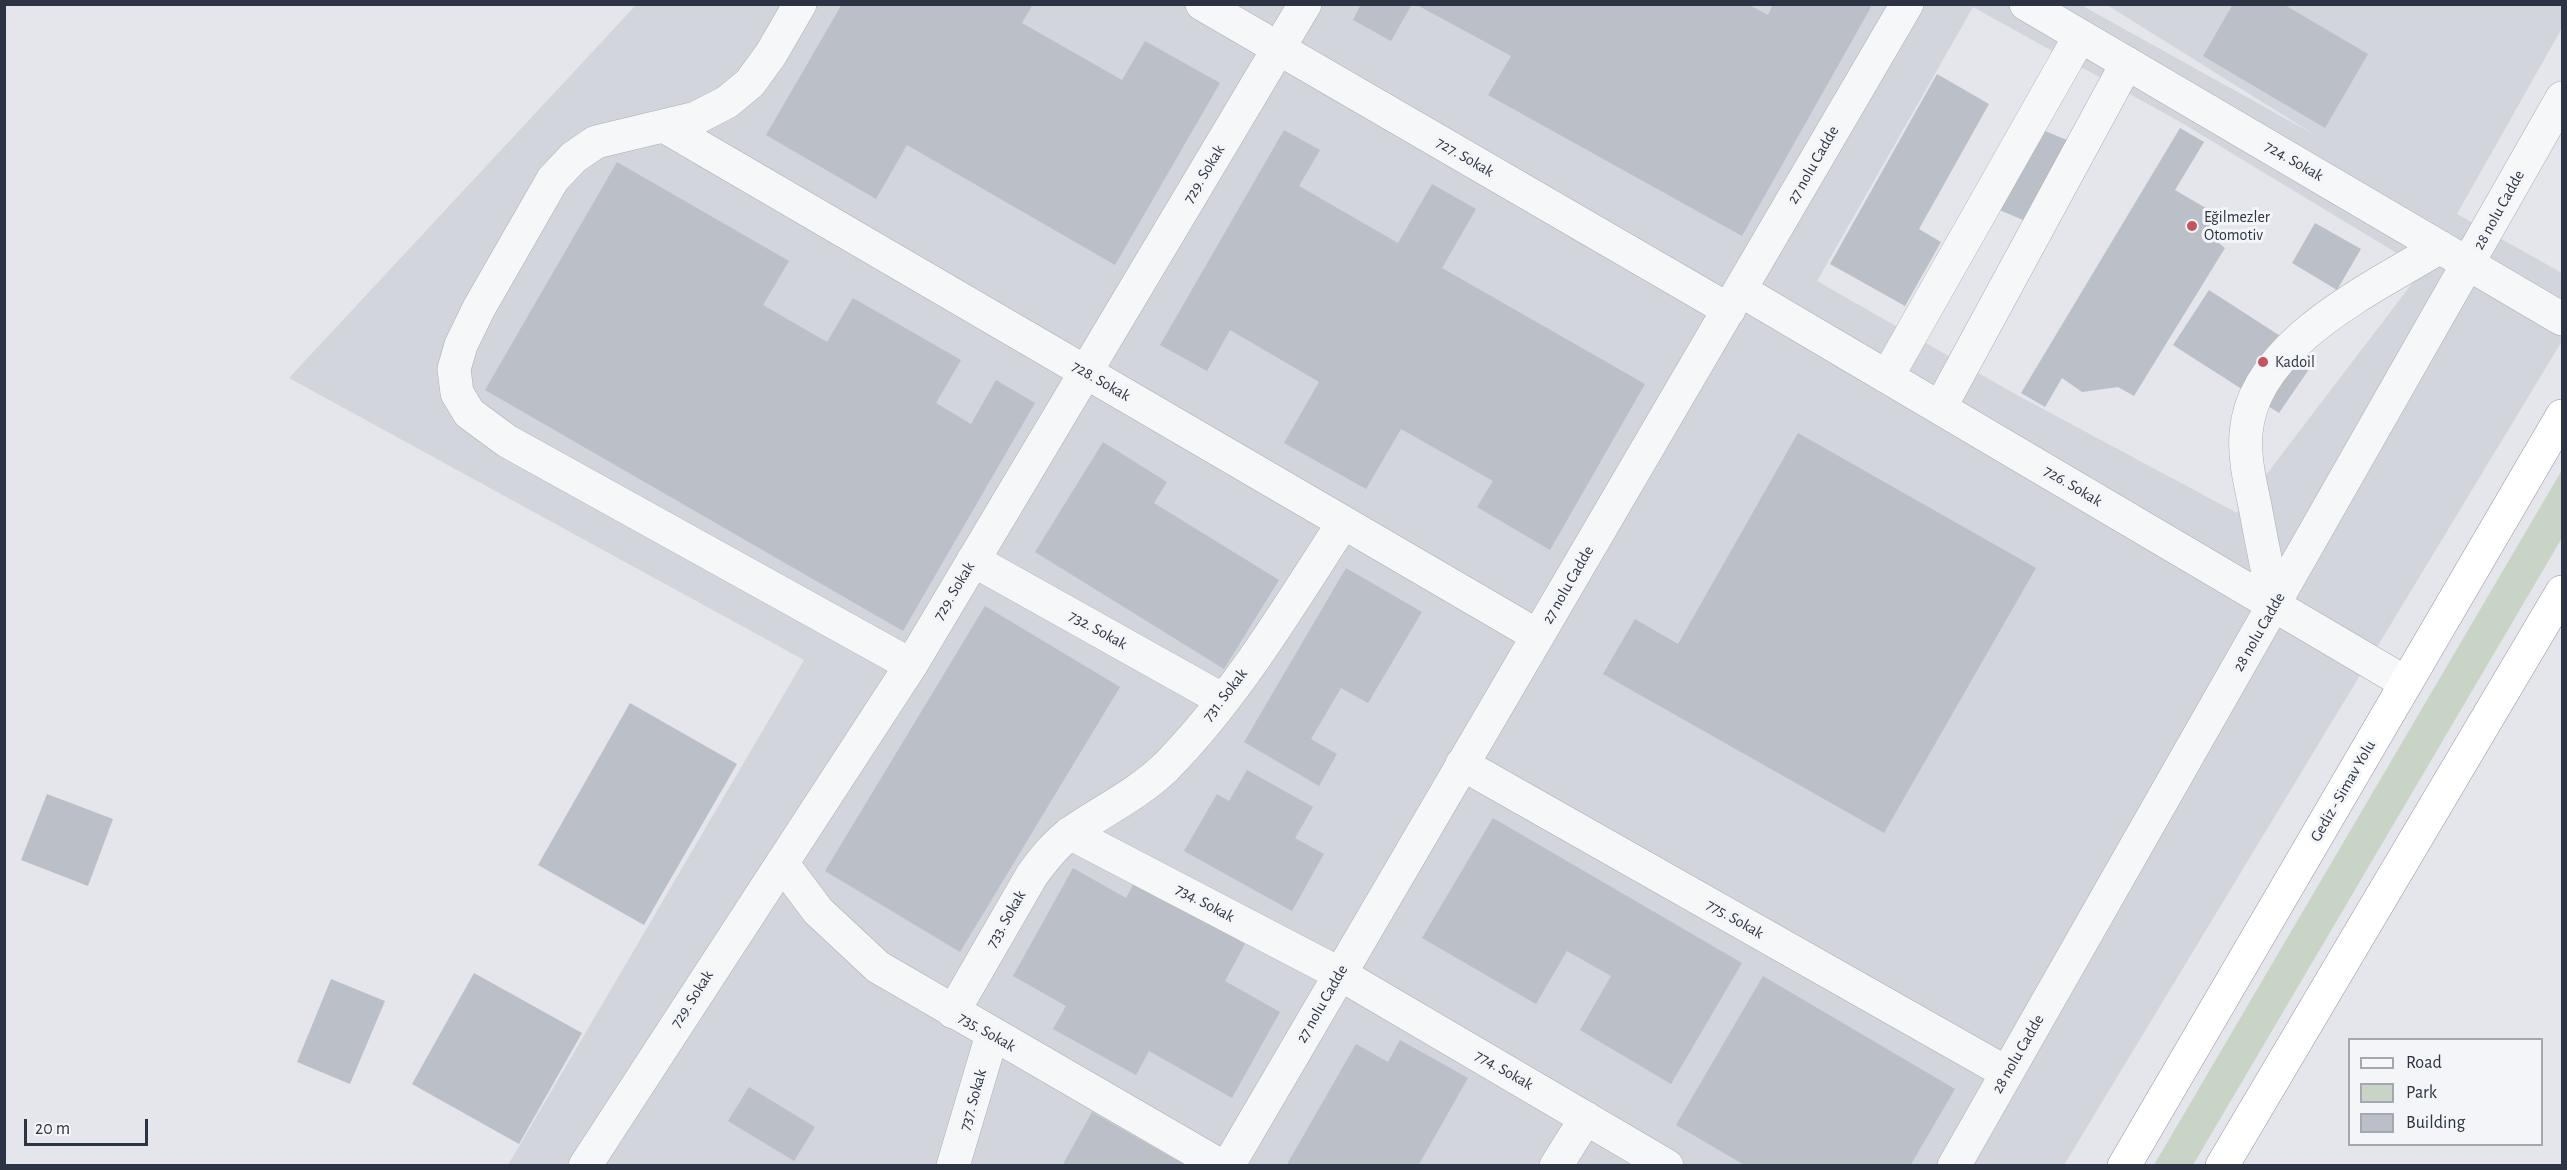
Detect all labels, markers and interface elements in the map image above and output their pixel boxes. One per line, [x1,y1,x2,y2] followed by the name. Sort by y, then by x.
[1783,122,1843,208] street label: 27 nolu Cadde
[1433,133,1497,181] street label: 727. Sokak
[2261,137,2327,185] street label: 724. Sokak
[1179,141,1229,207] street label: 729. Sokak
[2469,167,2529,253] street label: 28 nolu Cadde
[2204,207,2270,245] place label: Eğilmezler Otomotiv
[2185,219,2199,233] marker: Eğilmezler Otomotiv
[2275,352,2315,372] place label: Kadoil
[2256,355,2270,369] marker: Kadoil
[1068,357,1134,405] street label: 728. Sokak
[2040,461,2106,511] street label: 726. Sokak
[1538,542,1598,628] street label: 27 nolu Cadde
[929,558,979,624] street label: 729. Sokak
[2229,589,2289,675] street label: 28 nolu Cadde
[1066,606,1130,654] street label: 732. Sokak
[1198,665,1252,725] street label: 731. Sokak
[2306,737,2380,845] street label: Gediz - Simav Yolu
[1172,879,1238,927] street label: 734. Sokak
[982,887,1030,951] street label: 733. Sokak
[1703,895,1767,943] street label: 775. Sokak
[1292,961,1352,1047] street label: 27 nolu Cadde
[666,967,718,1031] street label: 729. Sokak
[955,1008,1019,1056] street label: 735. Sokak
[1988,1011,2048,1097] street label: 28 nolu Cadde
[2348,1038,2543,1146] legend
[1471,1046,1537,1094] street label: 774. Sokak
[2406,1054,2442,1072] text: Road
[955,1067,991,1133] street label: 737. Sokak
[2406,1084,2437,1102] text: Park
[27,1107,152,1145] scale bar
[2406,1114,2465,1132] text: Building
[35,1120,70,1138] text: 20 m

